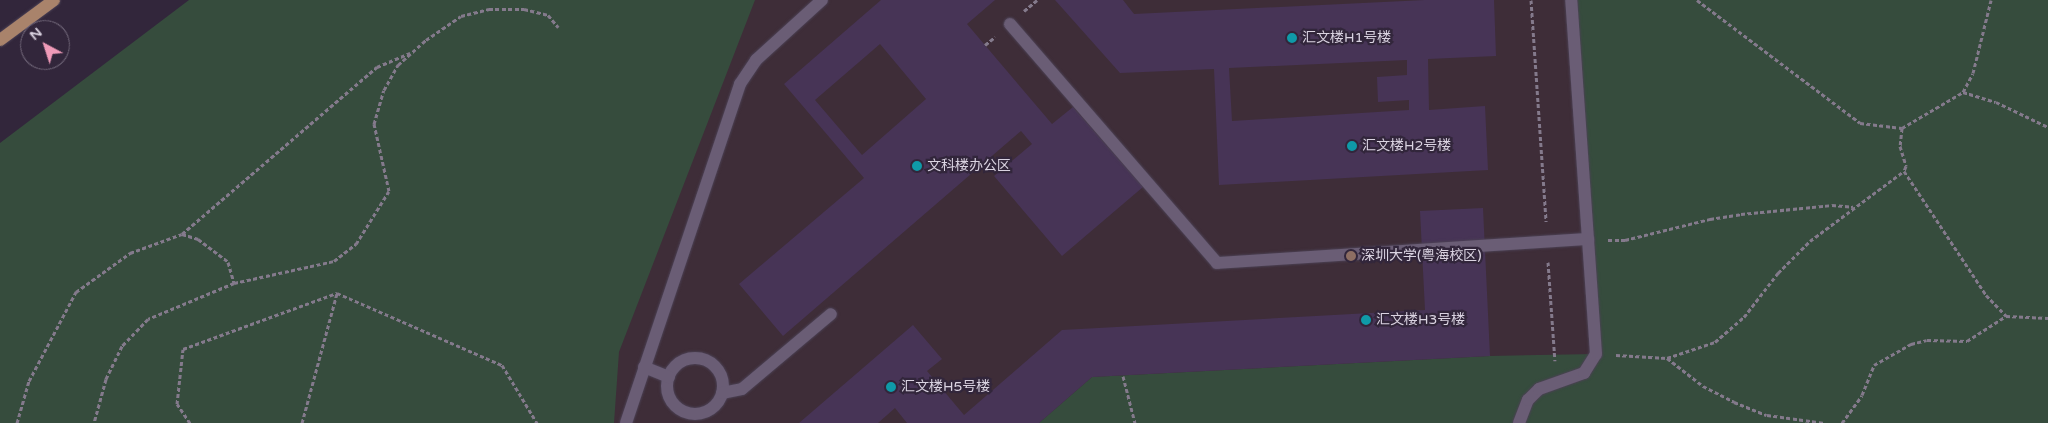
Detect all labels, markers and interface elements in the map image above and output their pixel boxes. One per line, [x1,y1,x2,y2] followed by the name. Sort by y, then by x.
[20,20,70,70] north arrow
[26,24,45,44] text: N
[1302,30,1391,46] place label: 汇文楼H1号楼
[1286,32,1298,44] marker: 汇文楼H1号楼
[1362,138,1451,154] place label: 汇文楼H2号楼
[1346,140,1358,152] marker: 汇文楼H2号楼
[927,158,1011,174] place label: 文科楼办公区
[911,160,923,172] marker: 文科楼办公区
[1361,248,1482,264] place label: 深圳大学(粤海校区)
[1345,250,1357,262] marker: 深圳大学(粤海校区)
[1376,312,1465,328] place label: 汇文楼H3号楼
[1360,314,1372,326] marker: 汇文楼H3号楼
[901,379,990,395] place label: 汇文楼H5号楼
[885,381,897,393] marker: 汇文楼H5号楼

